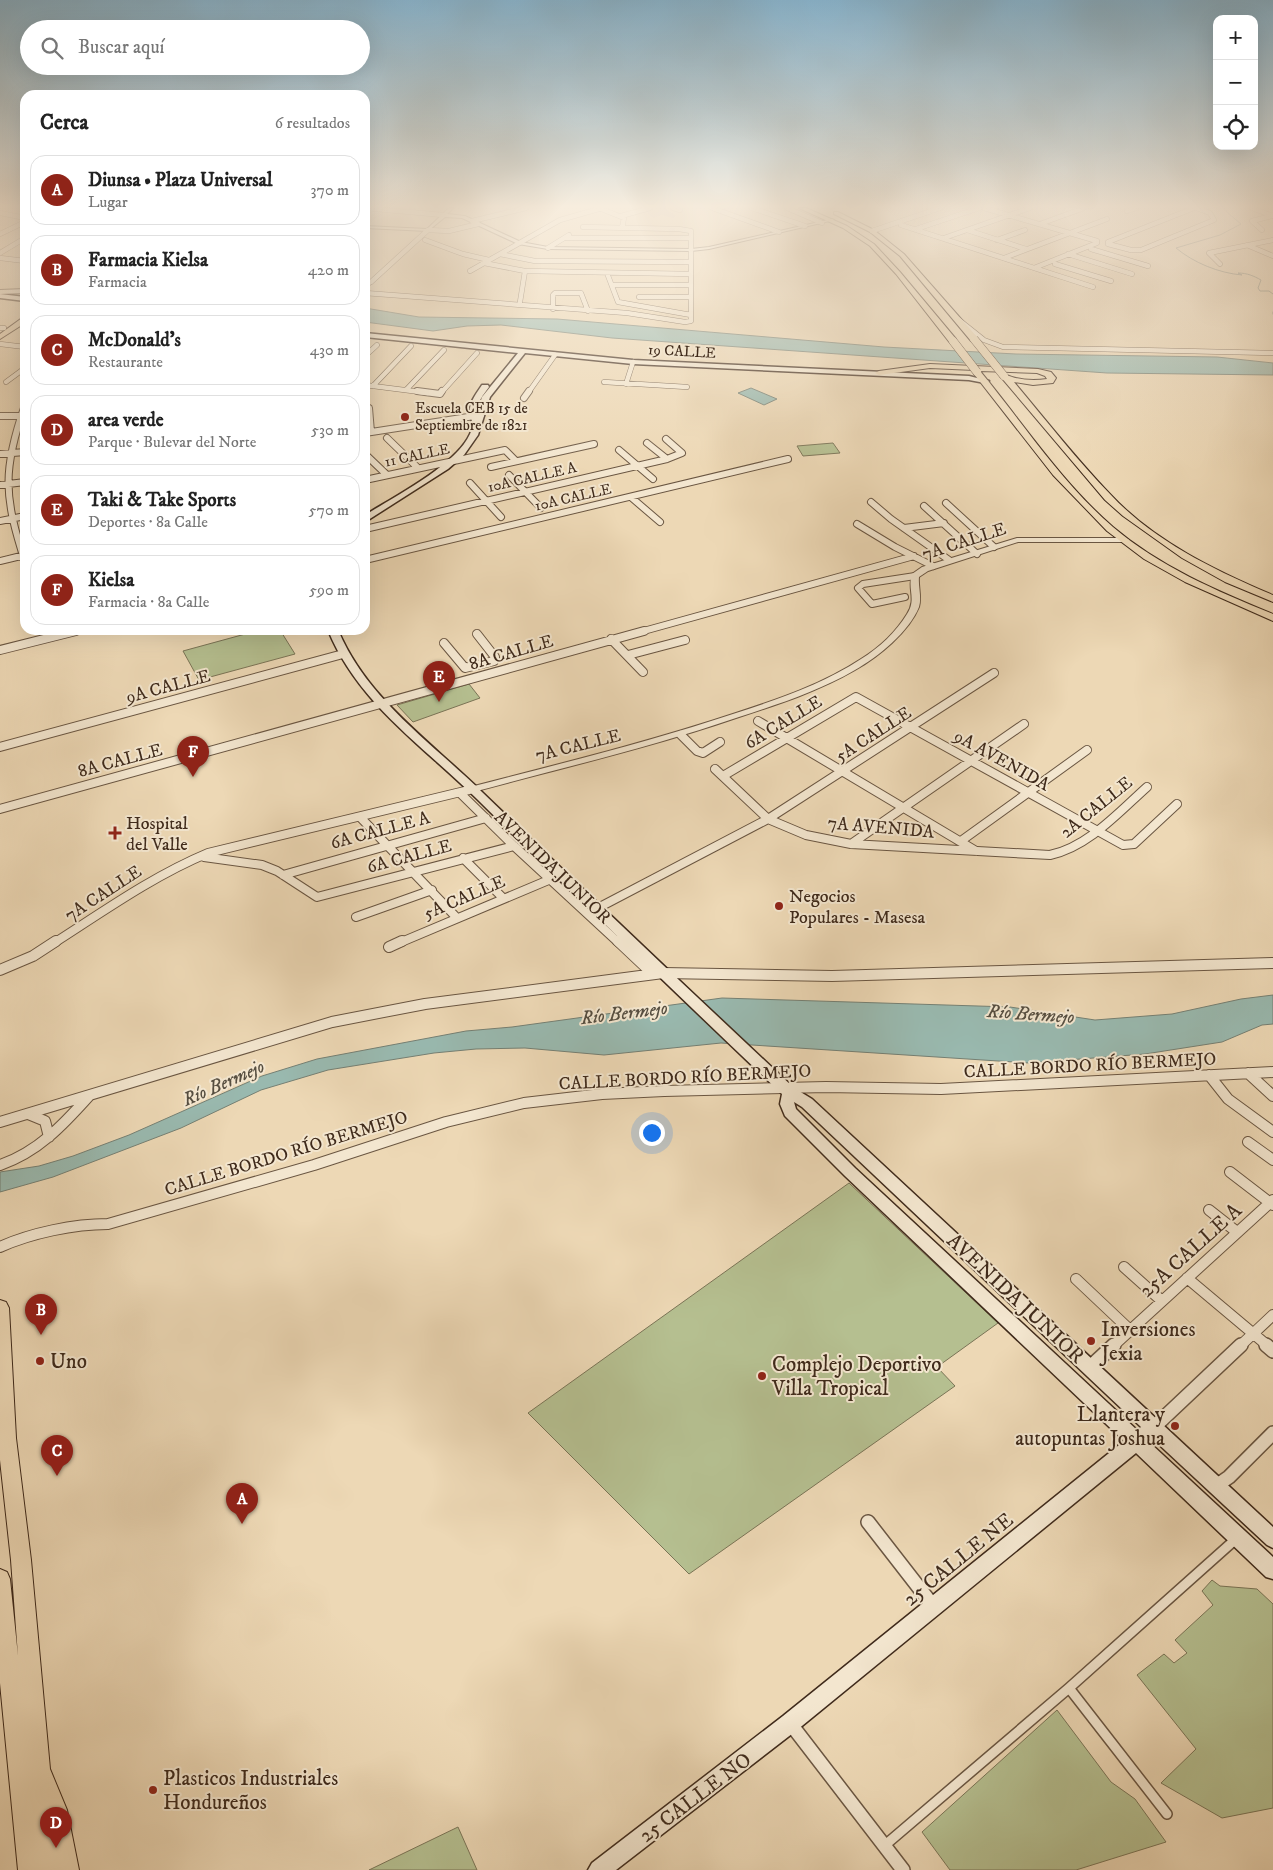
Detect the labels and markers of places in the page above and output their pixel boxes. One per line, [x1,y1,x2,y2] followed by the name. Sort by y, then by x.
[415,399,528,435] place label: Escuela CEB 15 de Septiembre de 1821
[399,411,411,423] marker: Escuela CEB 15 de Septiembre de 1821
[423,661,455,702] pin: E
[177,736,209,777] pin: F
[126,813,189,856] place label: Hospital del Valle
[108,826,122,840] marker: Hospital del Valle
[789,886,925,929] place label: Negocios Populares - Masesa
[773,900,785,912] marker: Negocios Populares - Masesa
[25,1294,57,1335] pin: B
[1099,1317,1195,1367] place label: Inversiones Jexia
[1085,1335,1097,1347] marker: Inversiones Jexia
[50,1349,87,1375] place label: Uno
[771,1352,941,1402] place label: Complejo Deportivo Villa Tropical
[34,1355,46,1367] marker: Uno
[756,1370,768,1382] marker: Complejo Deportivo Villa Tropical
[1015,1402,1166,1452] place label: Llantera y autopuntas Joshua
[1169,1420,1181,1432] marker: Llantera y autopuntas Joshua
[41,1435,73,1476] pin: C
[226,1483,258,1524] pin: A
[163,1766,338,1816] place label: Plasticos Industriales Hondureños
[147,1784,159,1796] marker: Plasticos Industriales Hondureños
[40,1807,72,1848] pin: D

